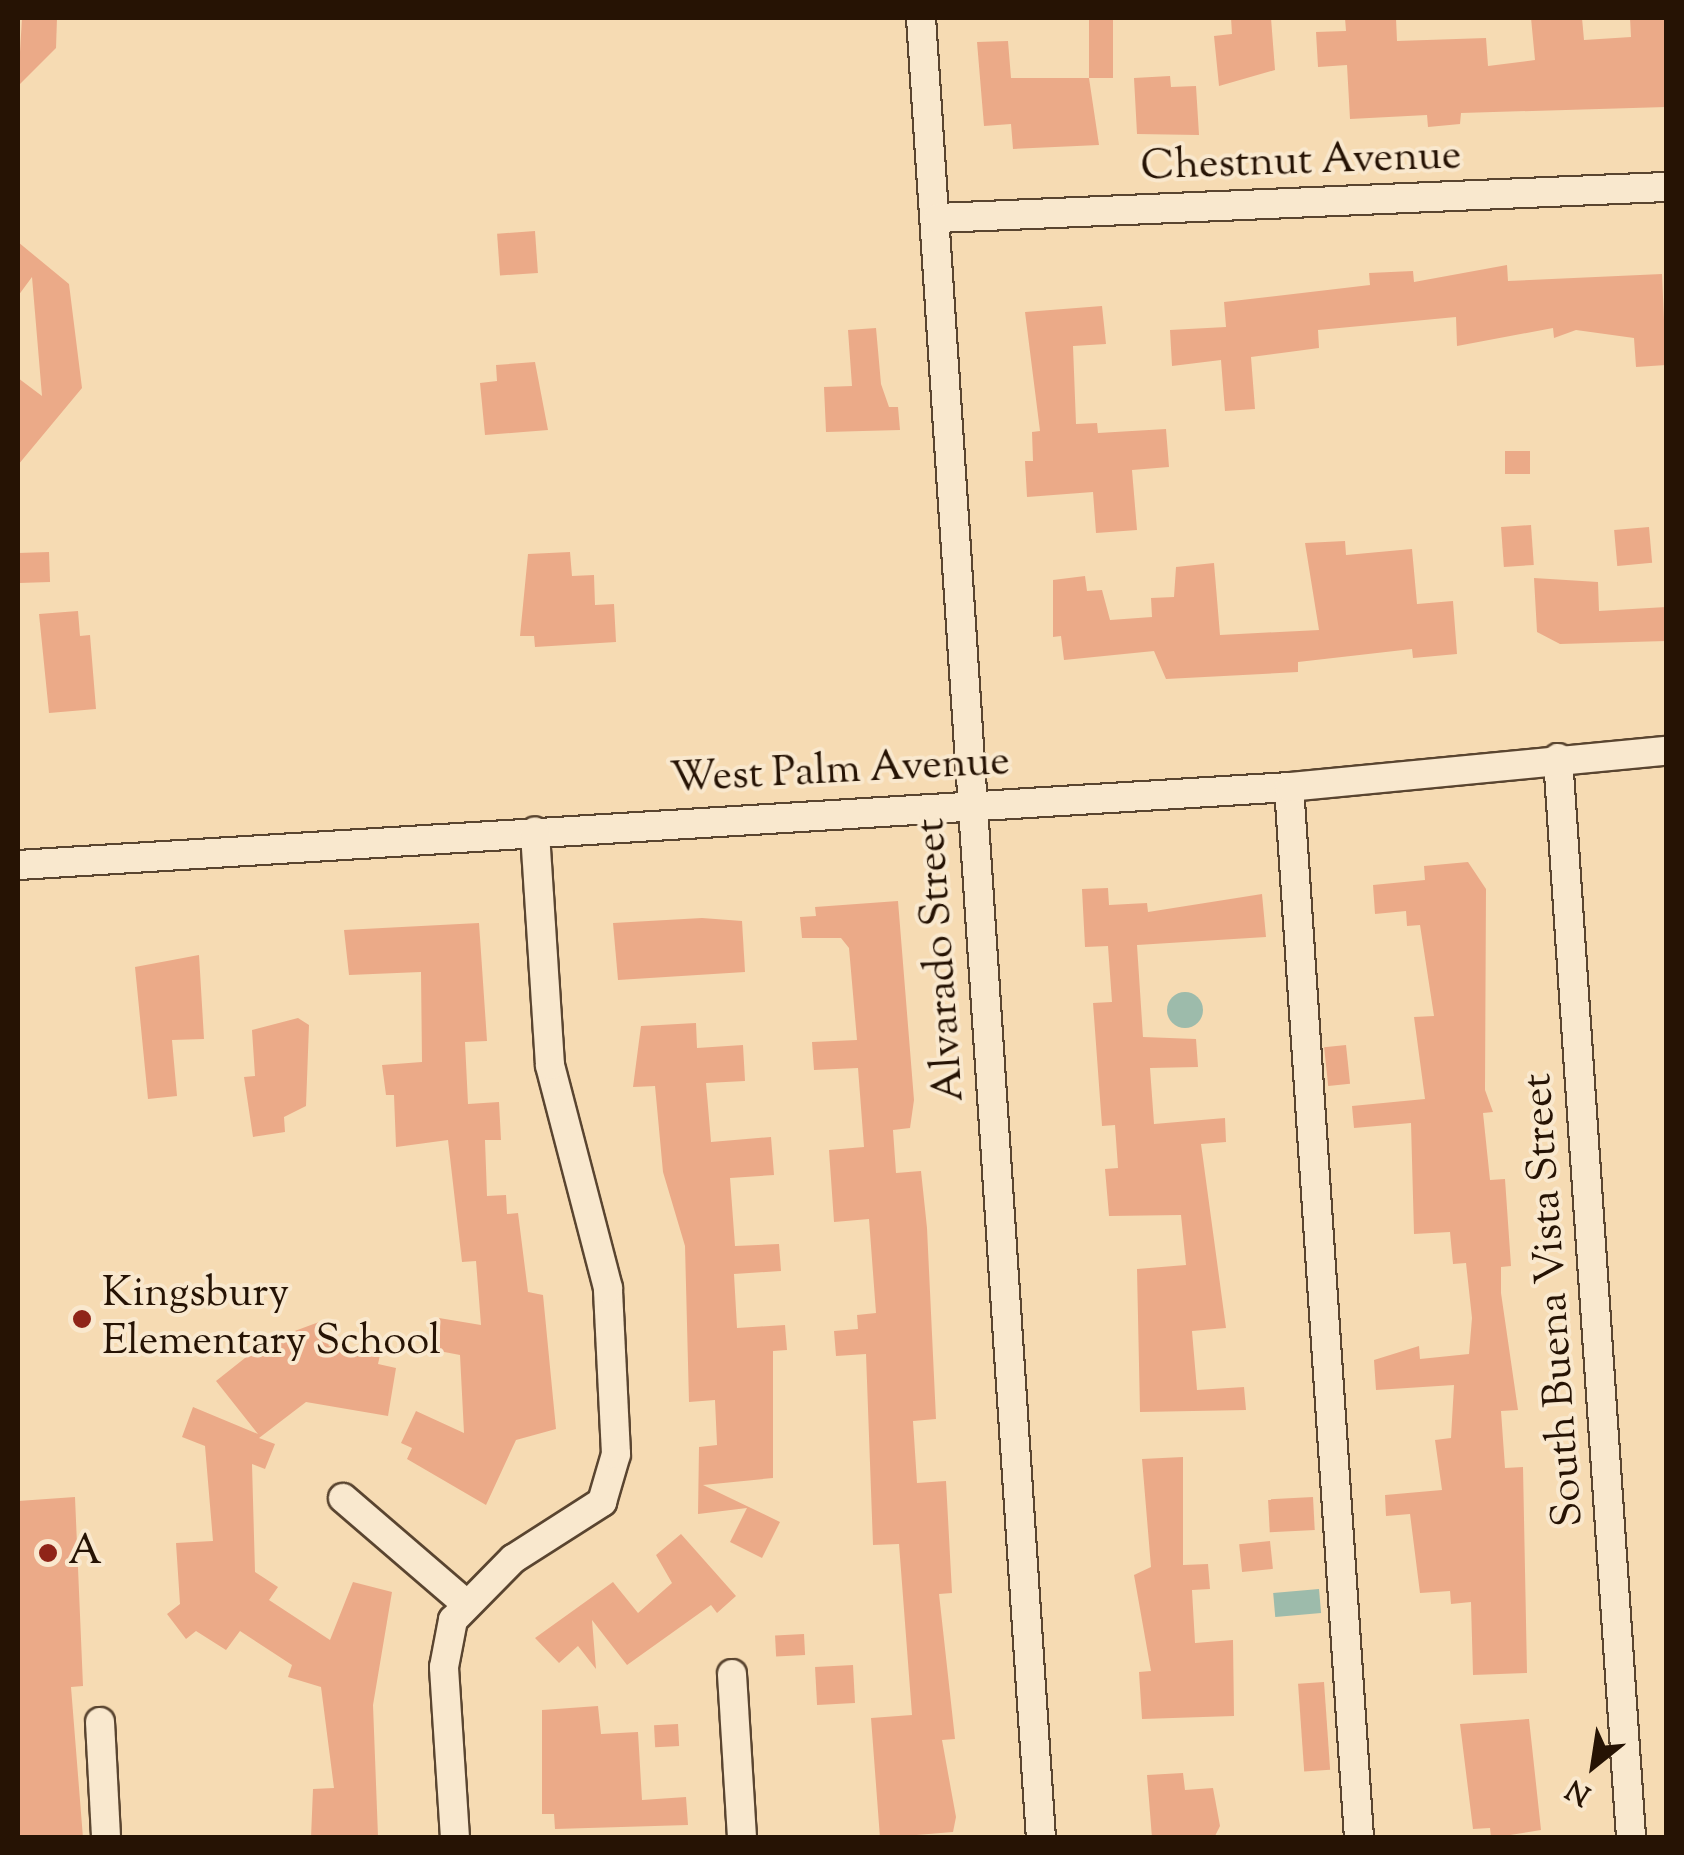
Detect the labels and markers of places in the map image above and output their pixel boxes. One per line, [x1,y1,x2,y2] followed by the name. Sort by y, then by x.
[102,1270,441,1368] place label: Kingsbury Elementary School
[71,1308,93,1330] marker: Kingsbury Elementary School
[68,1528,102,1578] place label: A
[37,1542,59,1564] marker: A

